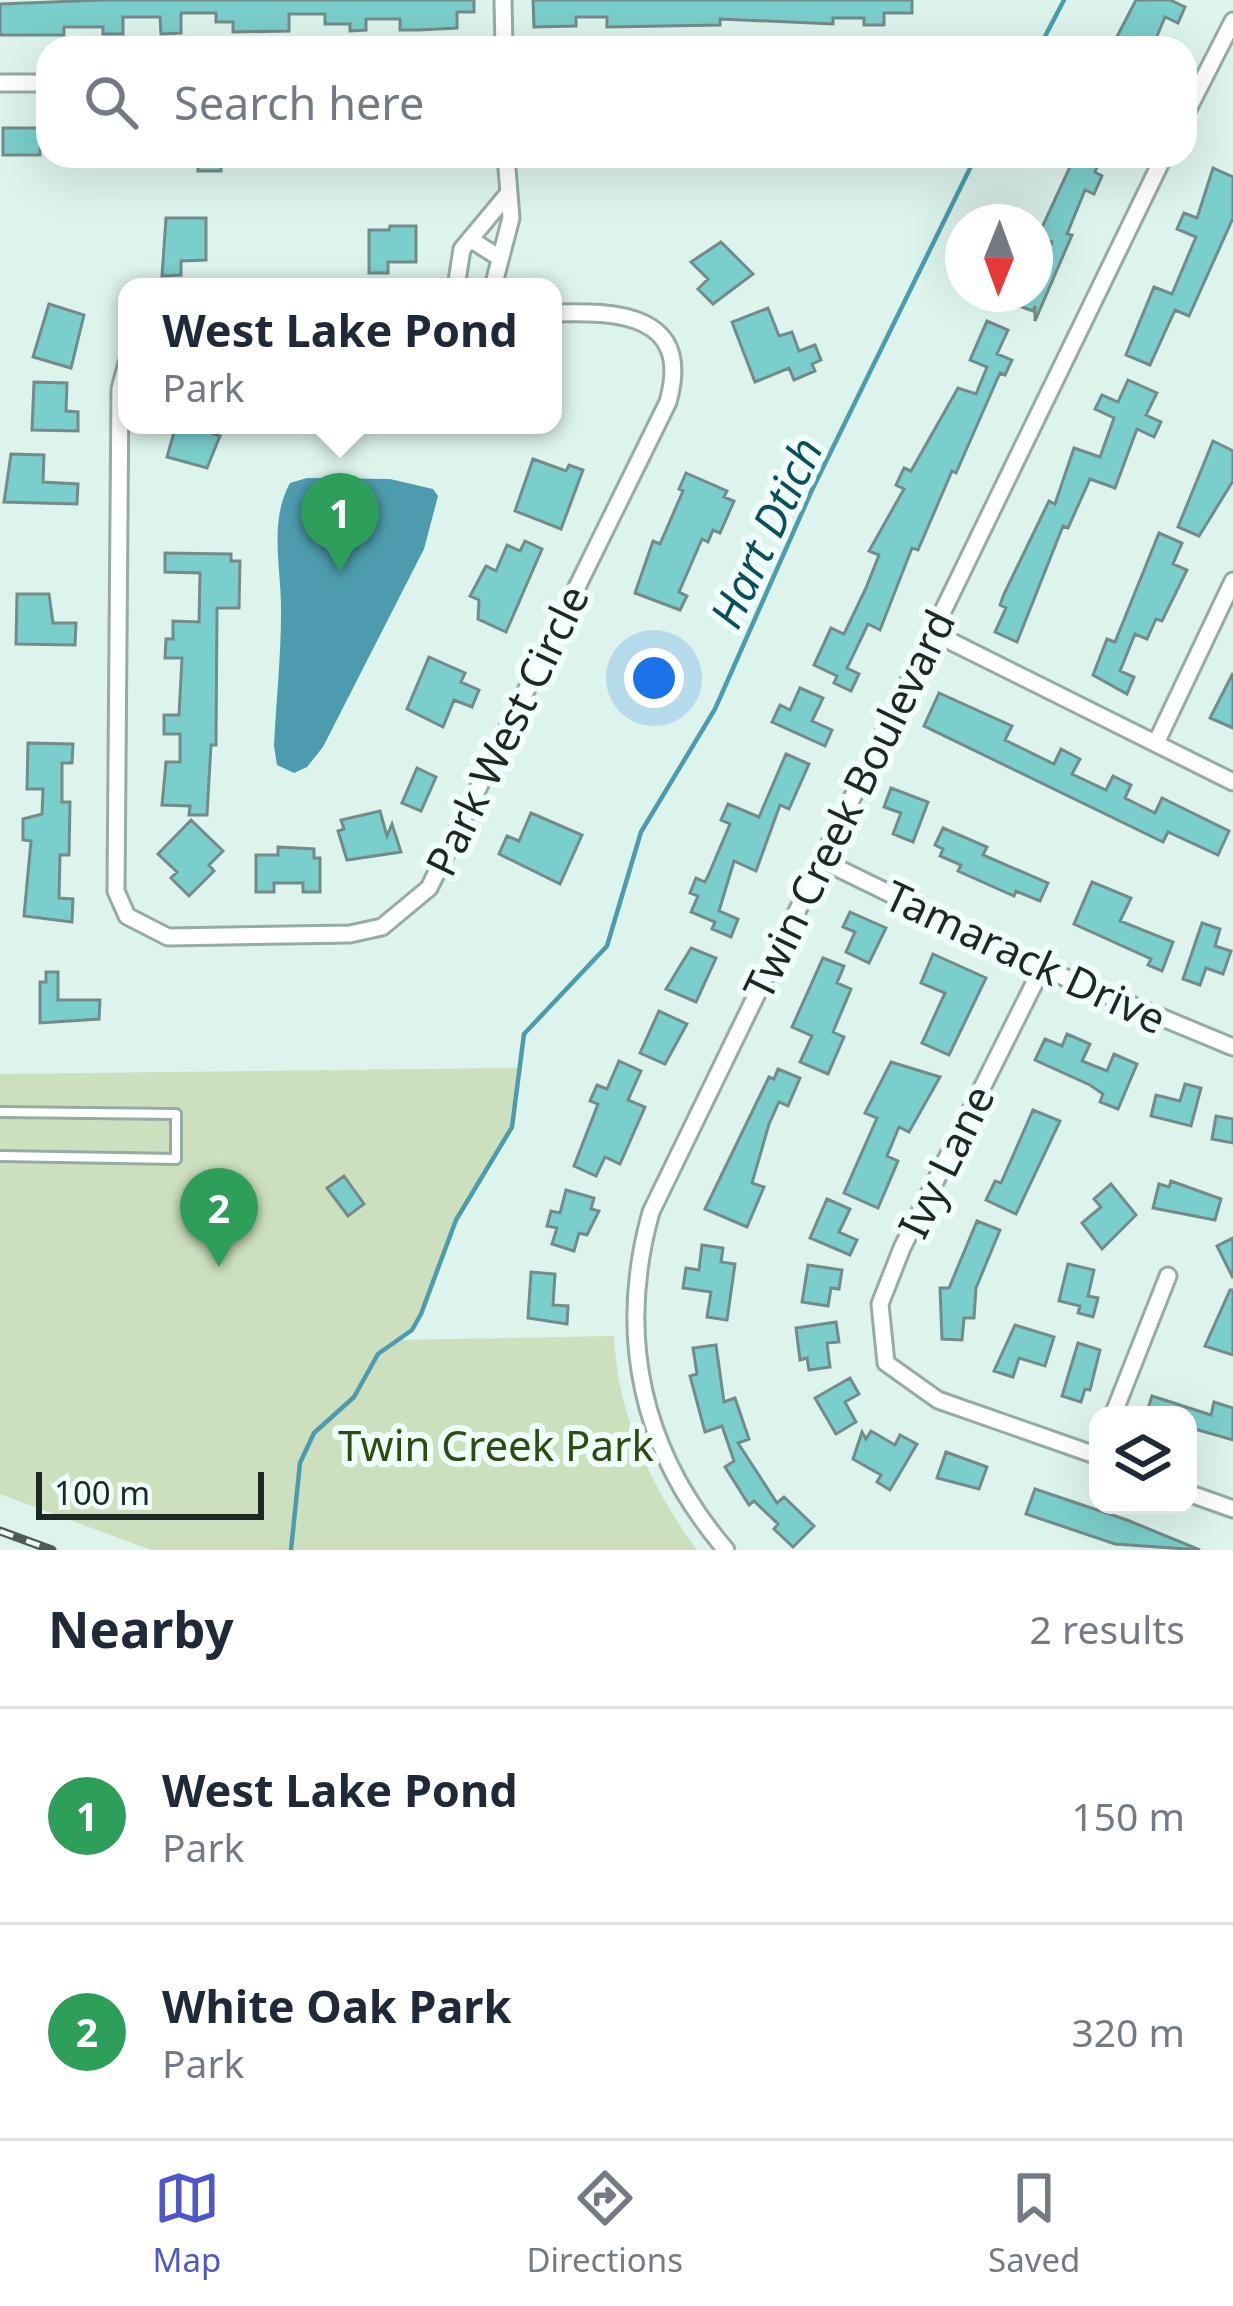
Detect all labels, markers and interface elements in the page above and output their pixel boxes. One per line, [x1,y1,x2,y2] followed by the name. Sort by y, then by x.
[36,36,1197,168] search box
[78,69,144,135] icon: search
[174,72,424,133] text: Search here
[945,204,1053,312] north arrow
[118,278,562,434] popup
[162,299,518,360] text: West Lake Pond
[162,360,245,413] text: Park
[694,427,836,637] water label: Hart Dtich
[301,473,379,572] pin: 1
[411,575,601,885] street label: Park West Circle
[729,600,967,1008] street label: Twin Creek Boulevard
[624,648,684,708] your location
[876,866,1176,1046] street label: Tamarack Drive
[884,1075,1006,1247] street label: Ivy Lane
[180,1168,258,1267] pin: 2
[1089,1406,1197,1514] map controls
[1089,1406,1197,1514] button: layers
[338,1416,654,1473] park label: Twin Creek Park
[36,1466,264,1519] scale bar
[54,1470,150,1515] text: 100 m
[48,1593,234,1663] text: Nearby
[1030,1602,1185,1655] text: 2 results
[162,1759,518,1820] text: West Lake Pond
[76,1789,98,1842] text: 1
[1071,1789,1185,1842] text: 150 m
[162,1820,244,1873] text: Park
[162,1975,511,2036] text: White Oak Park
[76,2005,98,2058] text: 2
[1071,2005,1185,2058] text: 320 m
[162,2036,244,2089] text: Park
[153,2165,221,2282] tab: Map
[526,2165,683,2282] tab: Directions
[988,2165,1080,2282] tab: Saved

